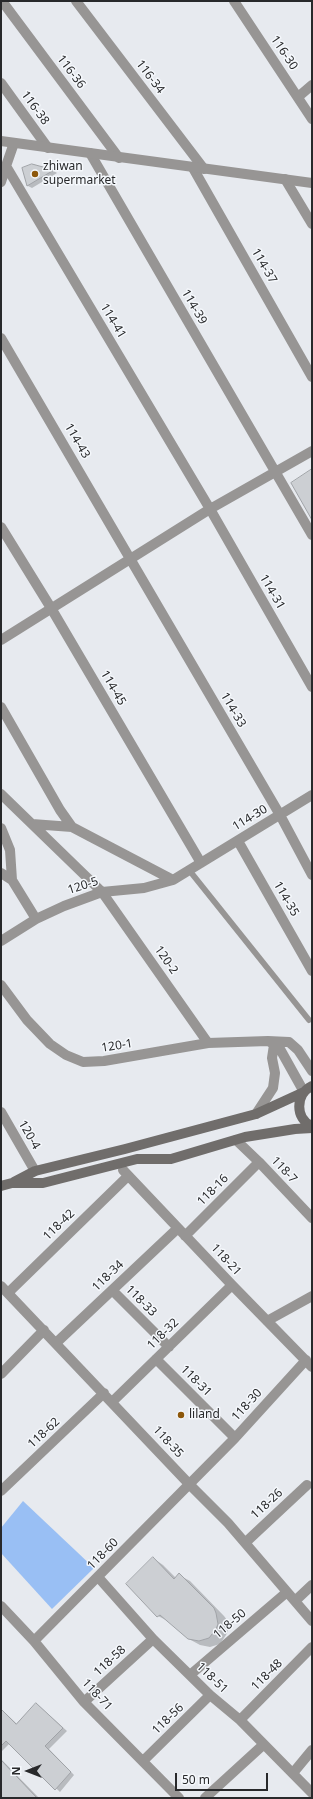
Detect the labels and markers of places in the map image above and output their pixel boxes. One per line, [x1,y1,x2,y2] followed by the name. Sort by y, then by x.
[43,160,116,188] place label: zhiwan supermarket
[30,169,40,179] marker: zhiwan supermarket
[189,1408,220,1422] place label: liland
[176,1410,186,1420] marker: liland

